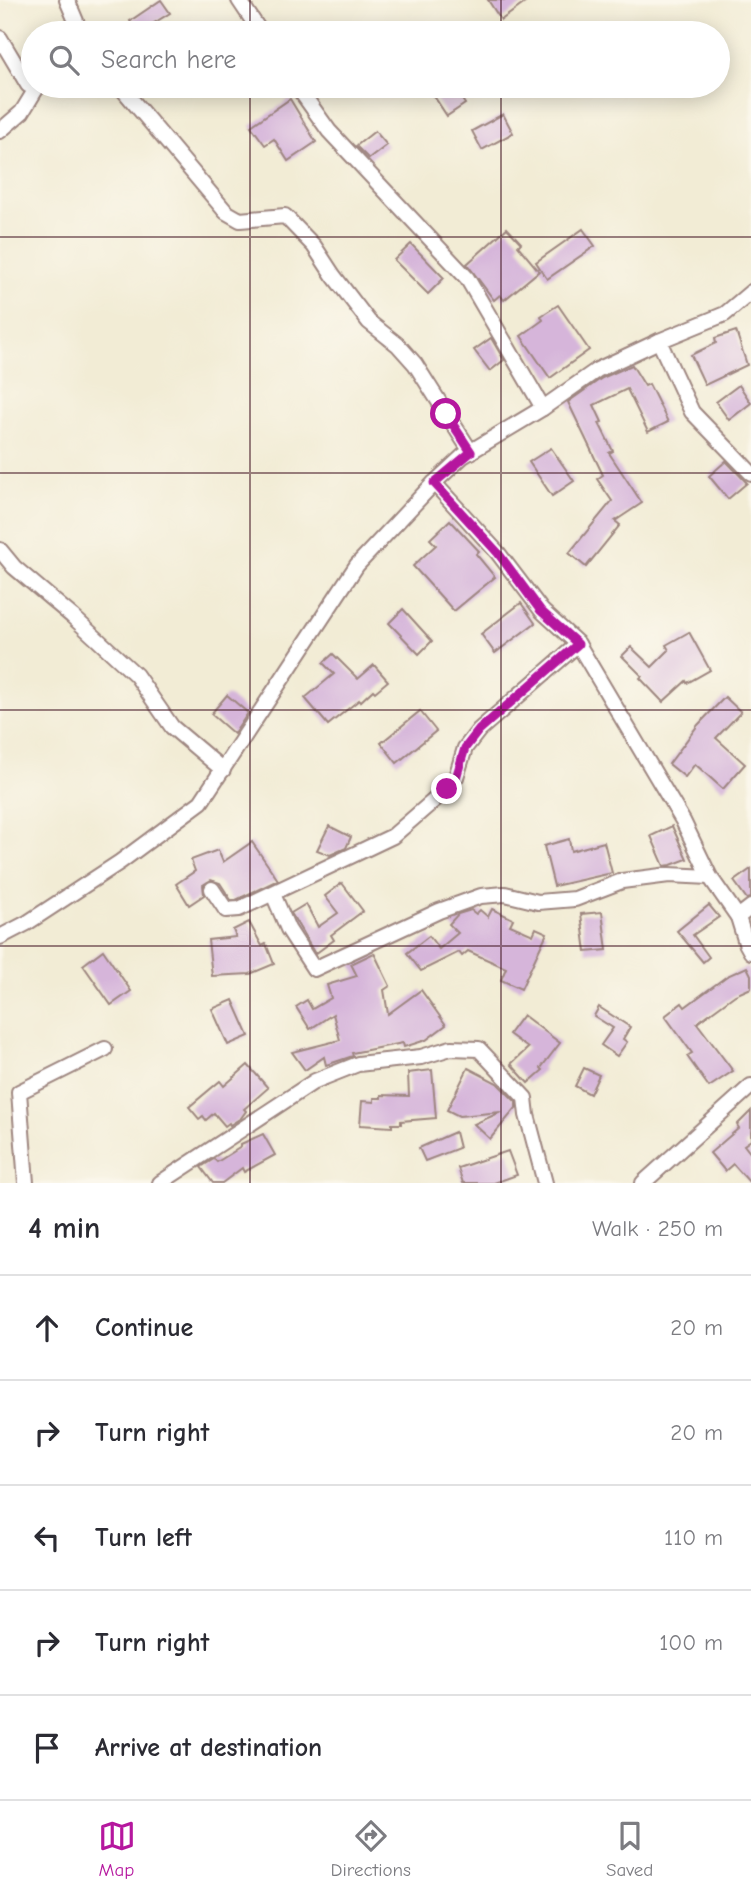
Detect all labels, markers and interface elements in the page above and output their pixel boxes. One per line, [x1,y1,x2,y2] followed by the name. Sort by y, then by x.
[21,21,730,98] search box
[45,41,83,79] icon: search
[101,45,236,75] text: Search here
[430,398,461,429] route start
[431,773,462,804] route end
[28,1211,100,1246] text: 4 min
[592,1215,723,1242] text: Walk · 250 m
[28,1309,66,1347] icon: ahead
[95,1313,193,1343] text: Continue
[670,1314,723,1341] text: 20 m
[28,1414,66,1452] icon: right
[95,1418,209,1448] text: Turn right
[670,1419,723,1446] text: 20 m
[28,1519,66,1557] icon: left
[95,1523,192,1553] text: Turn left
[664,1524,723,1551] text: 110 m
[28,1624,66,1662] icon: right
[95,1628,209,1658] text: Turn right
[659,1629,723,1656] text: 100 m
[28,1729,66,1767] icon: arrive
[95,1733,322,1763] text: Arrive at destination
[98,1817,136,1881] tab: Map
[331,1817,411,1881] tab: Directions
[606,1817,653,1881] tab: Saved

